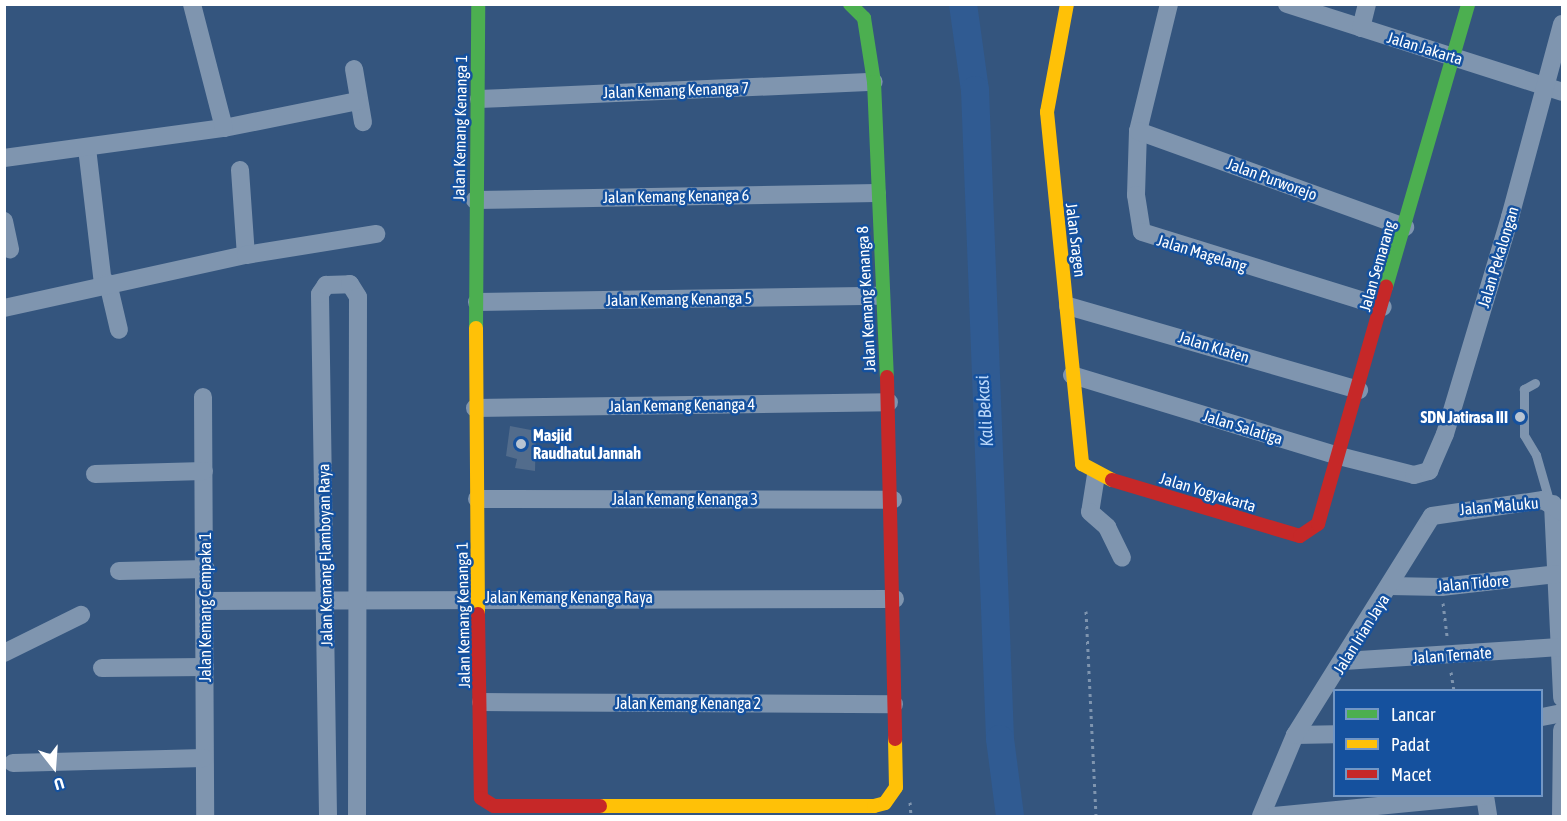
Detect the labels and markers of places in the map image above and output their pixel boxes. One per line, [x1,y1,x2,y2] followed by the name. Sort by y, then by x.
[1420,407,1508,427] place label: SDN Jatirasa III
[1513,410,1527,424] marker: SDN Jatirasa III
[533,425,641,463] place label: Masjid Raudhatul Jannah
[514,437,528,451] marker: Masjid Raudhatul Jannah

